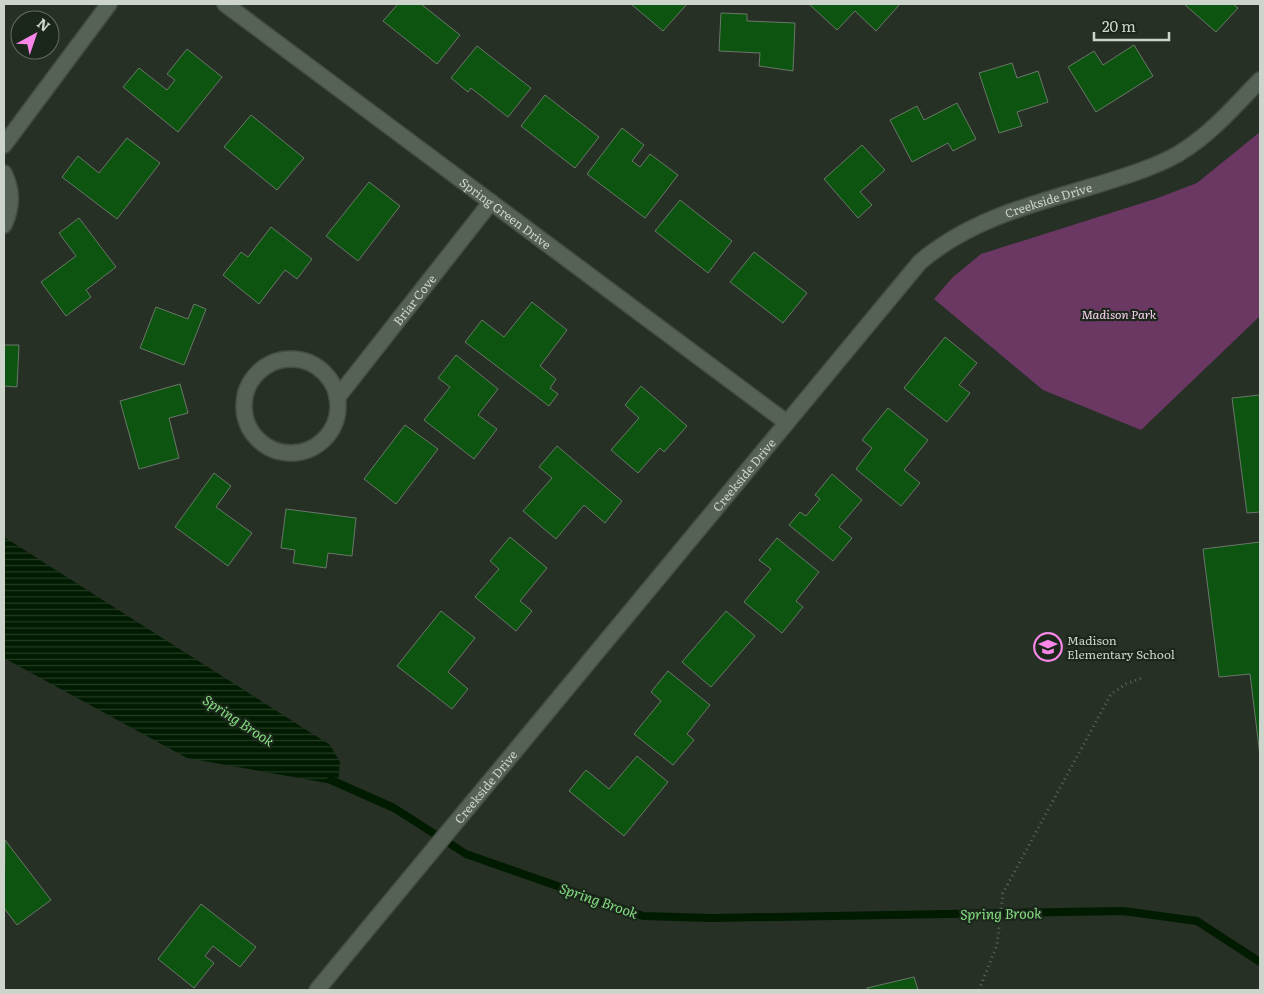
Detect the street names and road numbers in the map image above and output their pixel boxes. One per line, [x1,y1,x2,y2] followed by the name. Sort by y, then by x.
[456,173,555,253] street label: Spring Green Drive
[1002,178,1094,222] street label: Creekside Drive
[389,270,440,329] street label: Briar Cove
[708,434,780,515] street label: Creekside Drive
[450,746,521,827] street label: Creekside Drive

